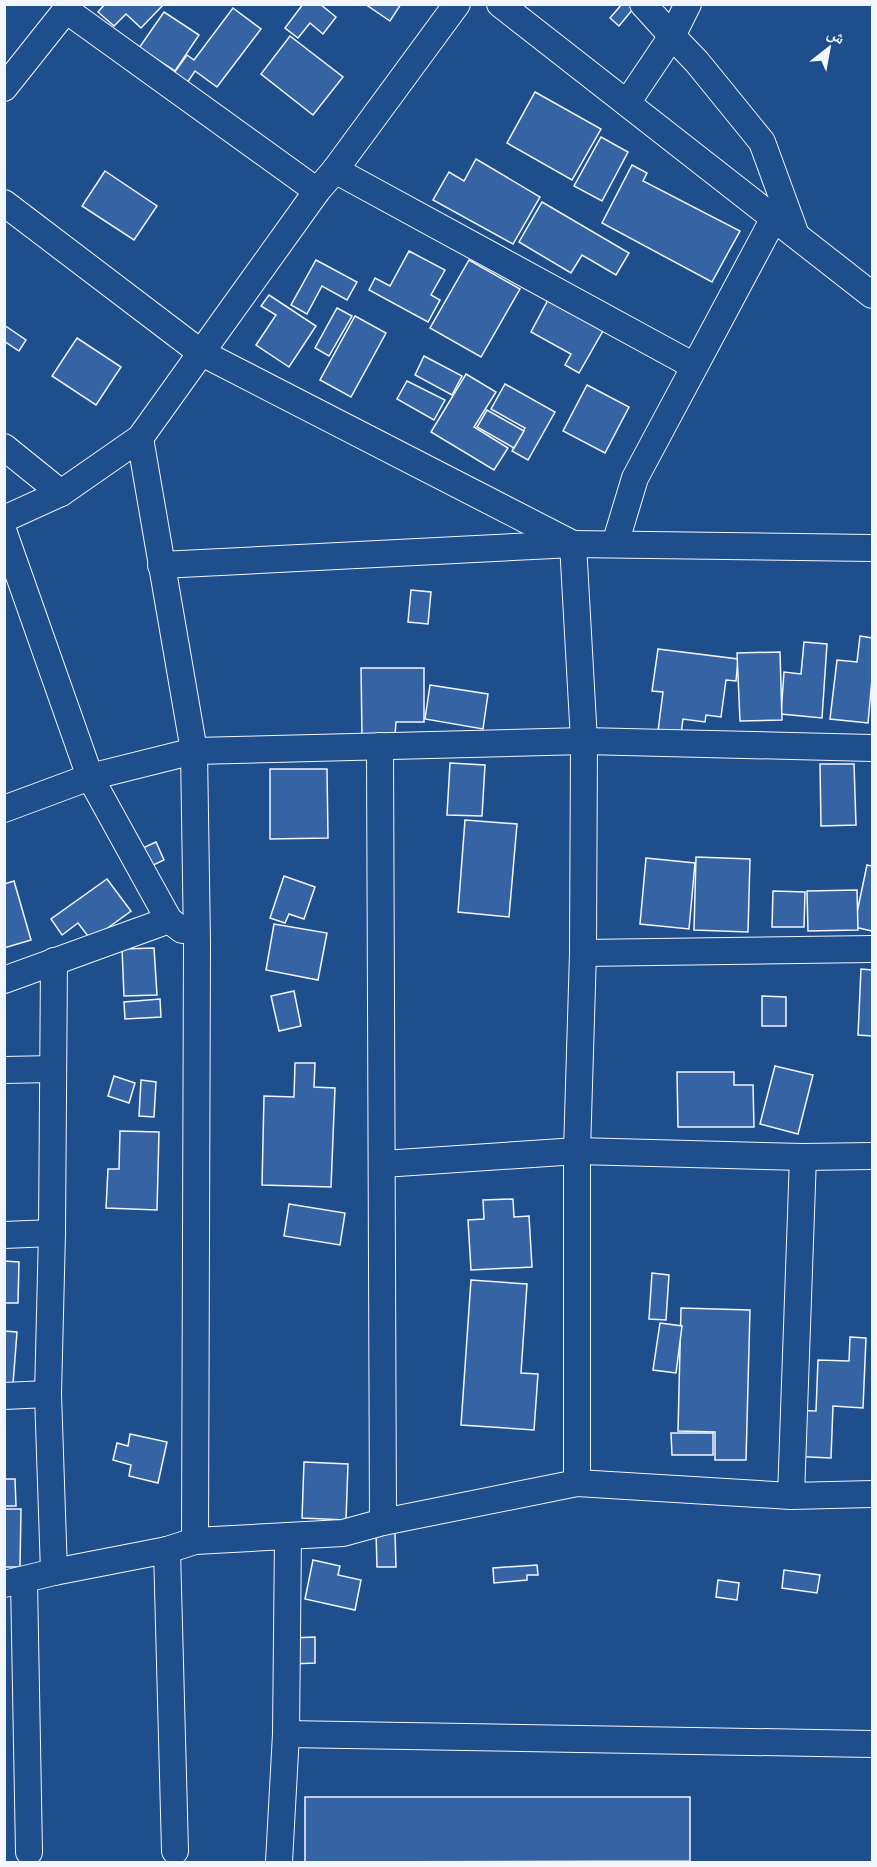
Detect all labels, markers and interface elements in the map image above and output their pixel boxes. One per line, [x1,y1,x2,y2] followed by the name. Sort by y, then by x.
[799,18,859,78] north arrow
[824,23,849,48] text: ش

